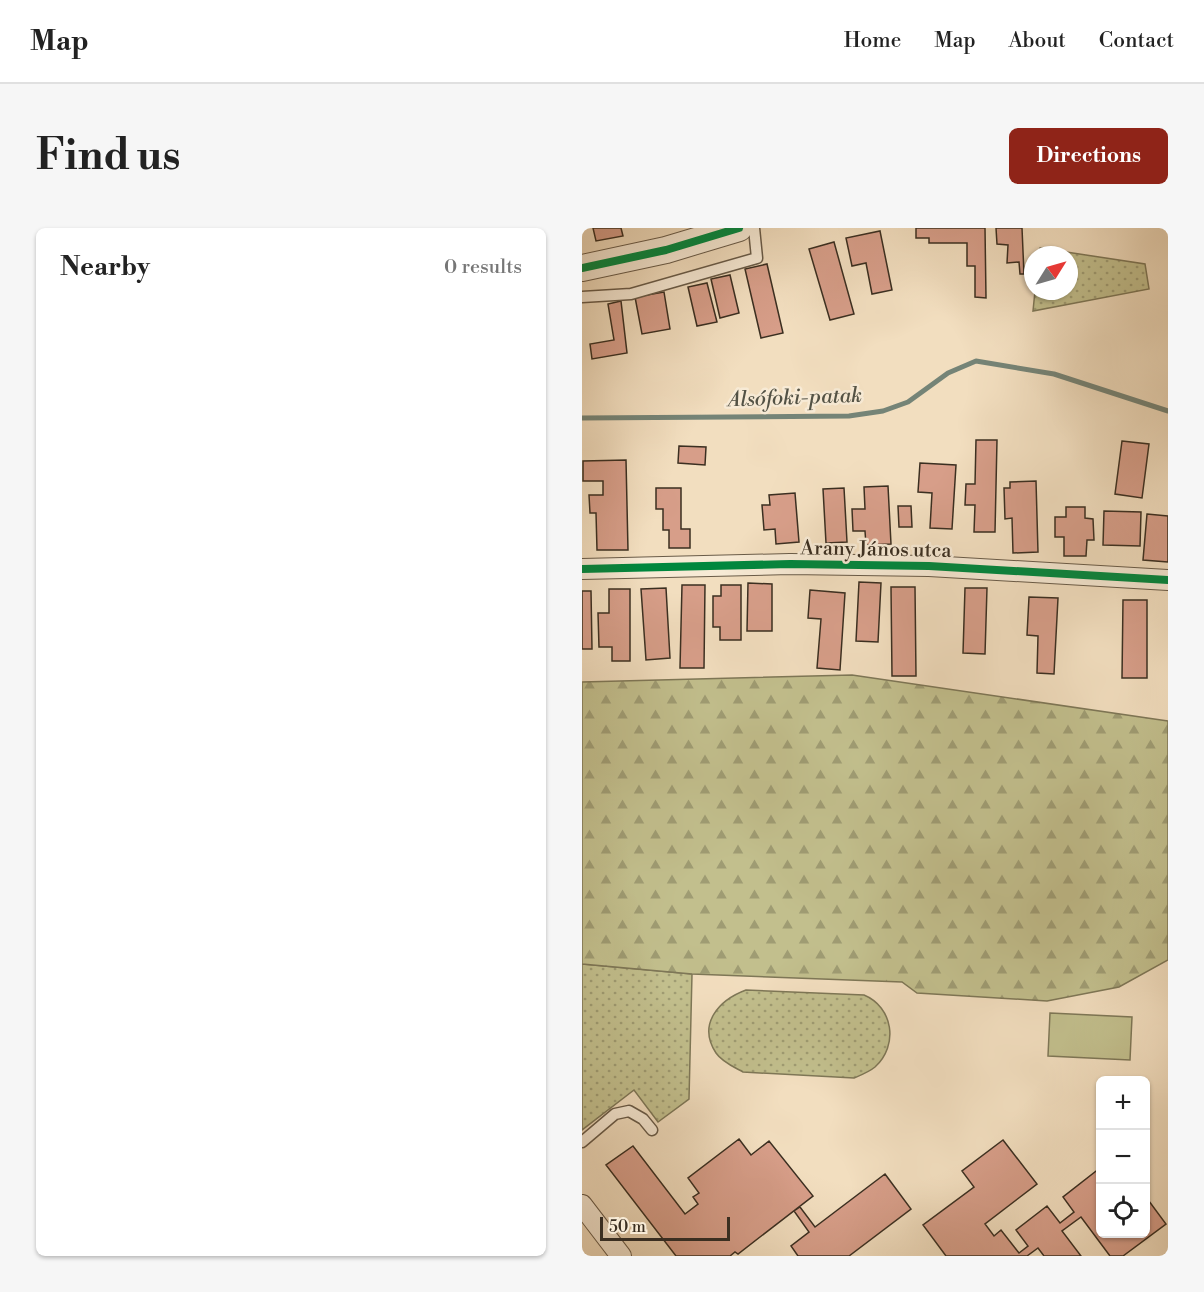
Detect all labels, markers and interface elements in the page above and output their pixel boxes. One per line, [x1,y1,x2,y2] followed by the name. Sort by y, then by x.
[30,24,89,59] text: Map
[844,28,901,54] text: Home
[934,28,976,54] text: Map
[1009,28,1066,54] text: About
[1099,28,1174,54] text: Contact
[1009,128,1168,184] button: Directions
[36,130,180,183] text: Find us
[1024,246,1078,300] north arrow
[60,251,150,283] text: Nearby
[444,255,522,280] text: 0 results
[726,383,862,413] water label: Alsófoki-patak
[799,536,953,564] street label: Arany János utca
[1096,1076,1150,1238] map controls
[1096,1076,1150,1130] button: +
[1096,1130,1150,1184] button: −
[1096,1184,1150,1238] button: locate
[600,1214,730,1242] scale bar
[609,1217,646,1237] text: 50 m

